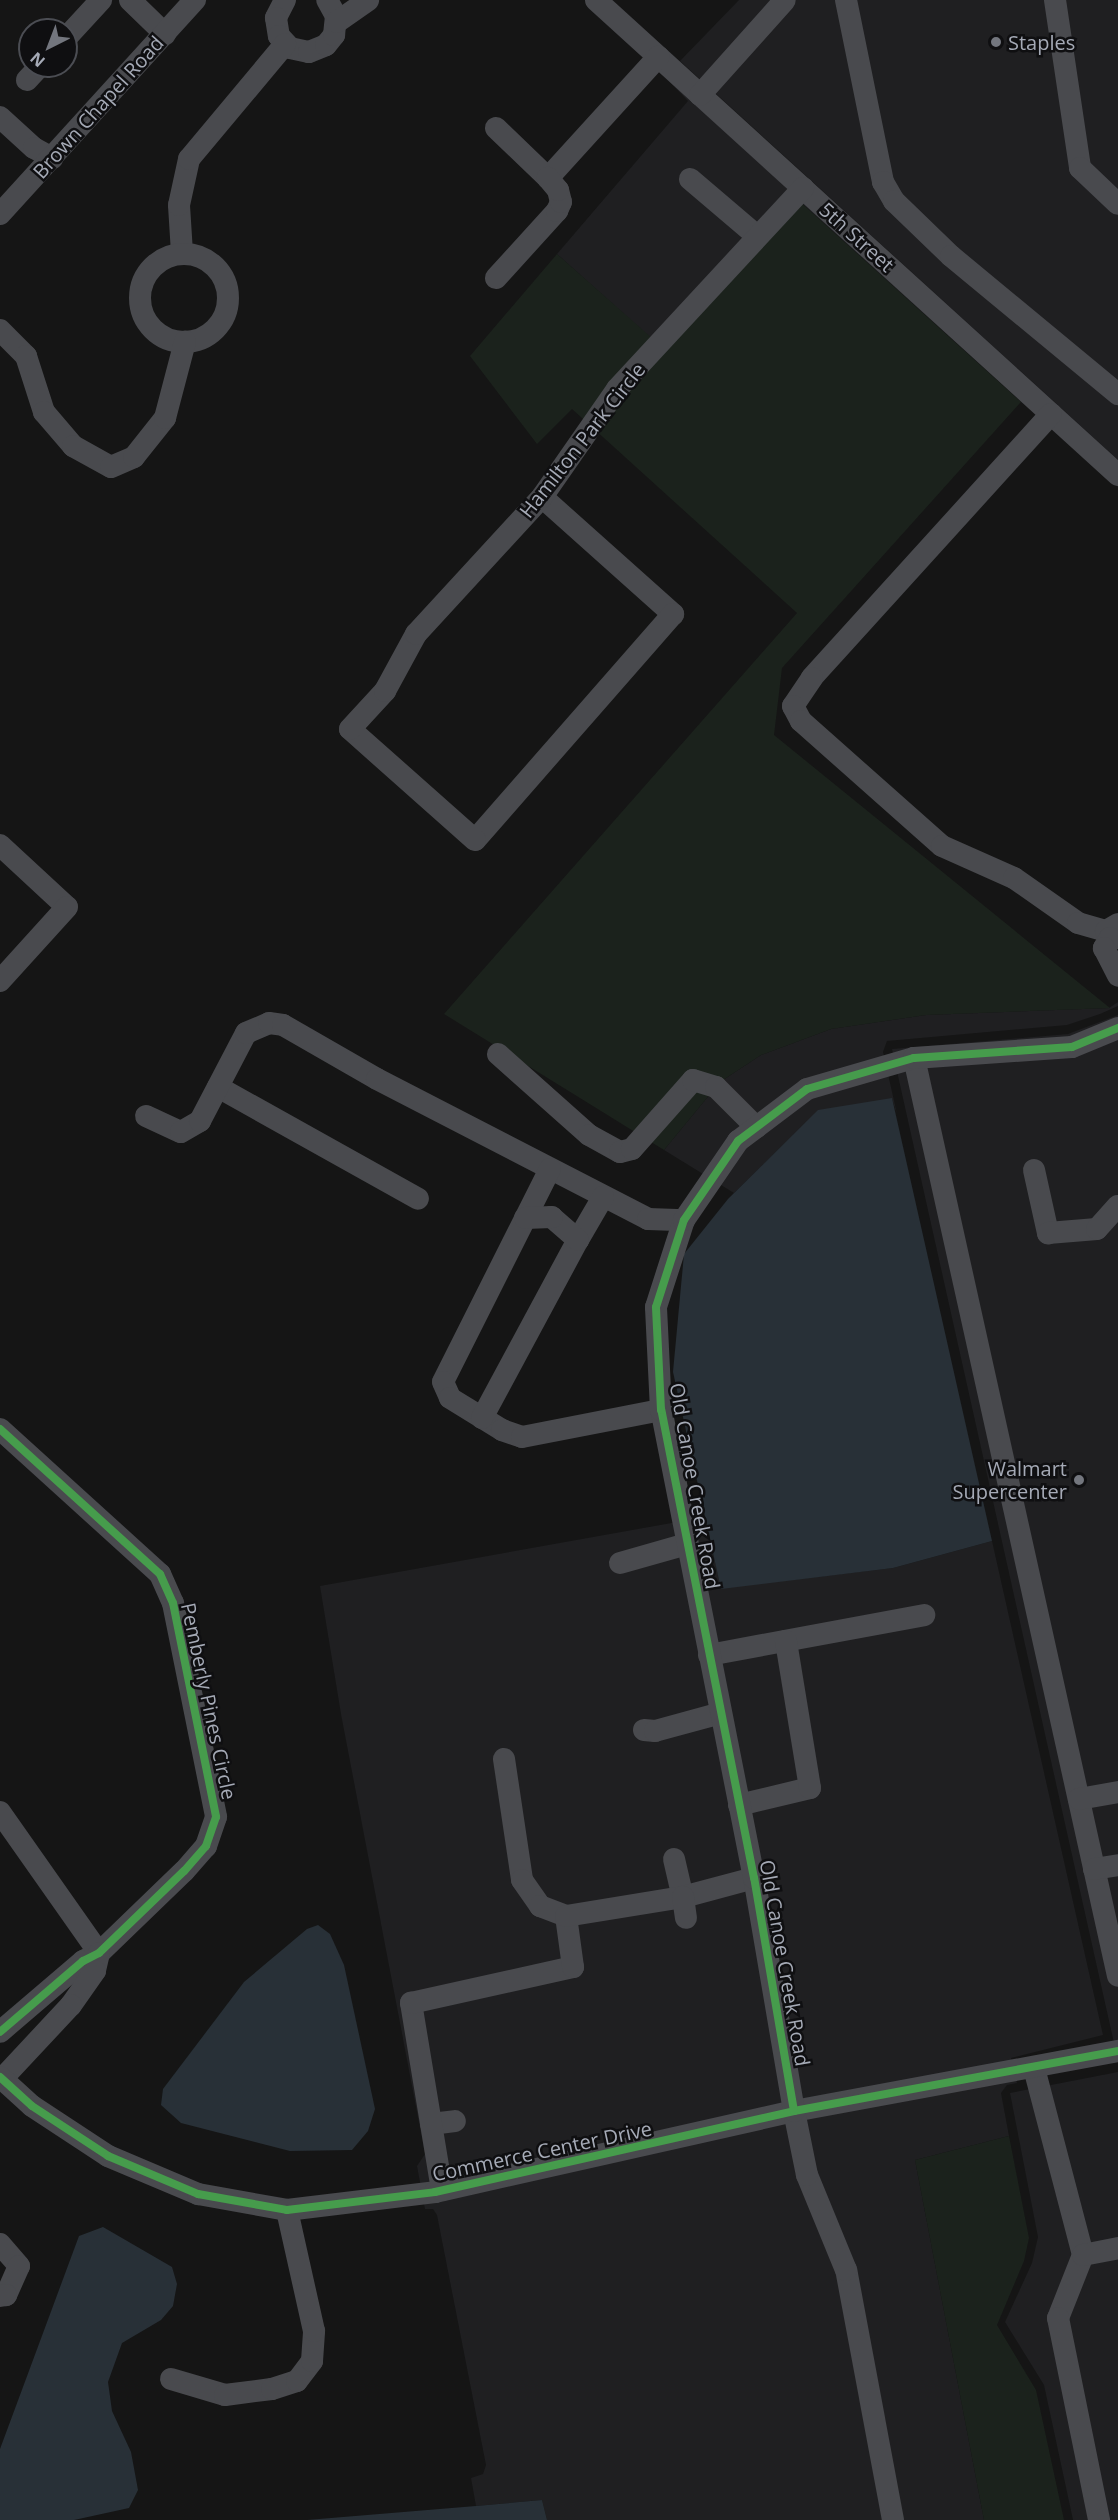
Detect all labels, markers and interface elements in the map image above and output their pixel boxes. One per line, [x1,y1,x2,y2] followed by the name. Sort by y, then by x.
[18,18,78,78] north arrow
[1008,30,1075,54] place label: Staples
[28,31,168,183] street label: Brown Chapel Road
[989,35,1003,49] marker: Staples
[25,47,49,72] text: N
[815,197,899,277] street label: 5th Street
[514,358,650,522] street label: Hamilton Park Circle
[665,1381,725,1591] street label: Old Canoe Creek Road
[953,1456,1067,1503] place label: Walmart Supercenter
[1072,1473,1086,1487] marker: Walmart Supercenter
[176,1600,242,1802] street label: Pemberly Pines Circle
[755,1858,815,2068] street label: Old Canoe Creek Road
[430,2116,654,2186] street label: Commerce Center Drive

